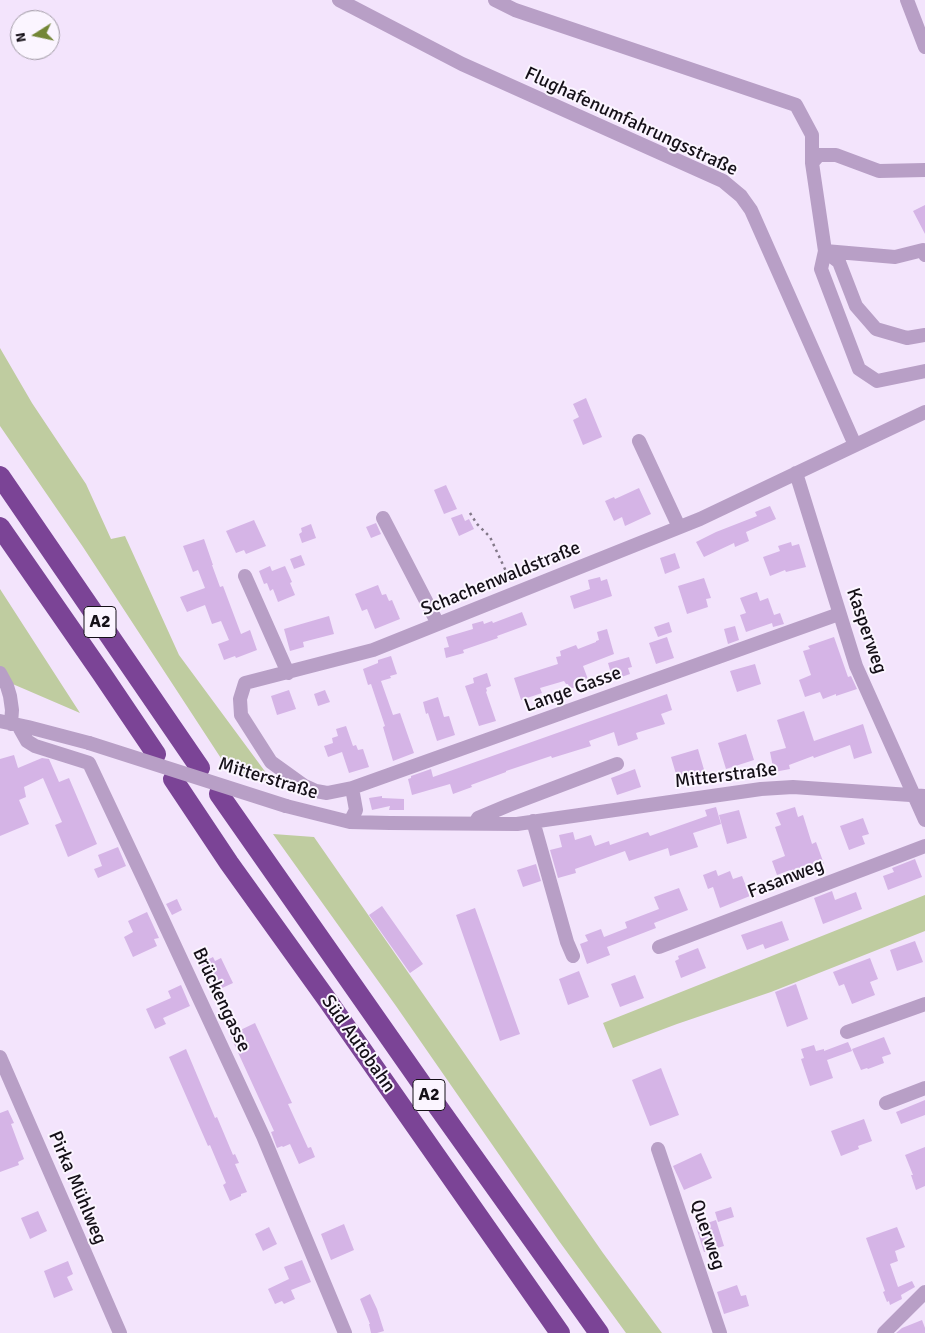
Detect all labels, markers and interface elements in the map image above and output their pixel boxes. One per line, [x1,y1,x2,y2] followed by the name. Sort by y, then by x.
[10,10,60,60] north arrow
[12,31,30,44] text: N
[521,63,741,181] street label: Flughafenumfahrungsstraße
[418,537,584,621] street label: Schachenwaldstraße
[841,585,891,677] street label: Kasperweg
[84,606,116,638] road number: A2
[521,662,625,718] street label: Lange Gasse
[215,753,321,805] street label: Mitterstraße
[674,758,778,794] street label: Mitterstraße
[745,854,827,904] street label: Fasanweg
[187,944,255,1056] street label: Brückengasse
[316,991,400,1097] street label: Süd Autobahn
[413,1080,445,1110] road number: A2
[43,1128,111,1248] street label: Pirka Mühlweg
[684,1197,730,1273] street label: Querweg

